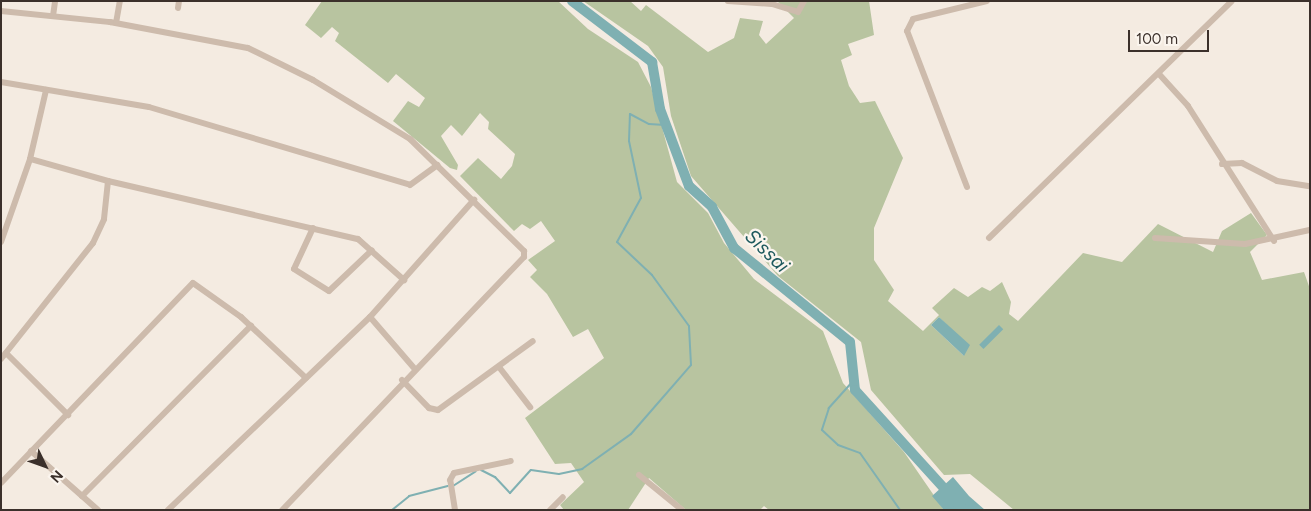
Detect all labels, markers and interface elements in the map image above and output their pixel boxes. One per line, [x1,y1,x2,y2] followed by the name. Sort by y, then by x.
[1131,20,1212,52] scale bar
[1136,30,1178,48] text: 100 m
[740,224,794,278] water label: Sissai
[20,441,70,491] north arrow
[47,467,66,486] text: N

